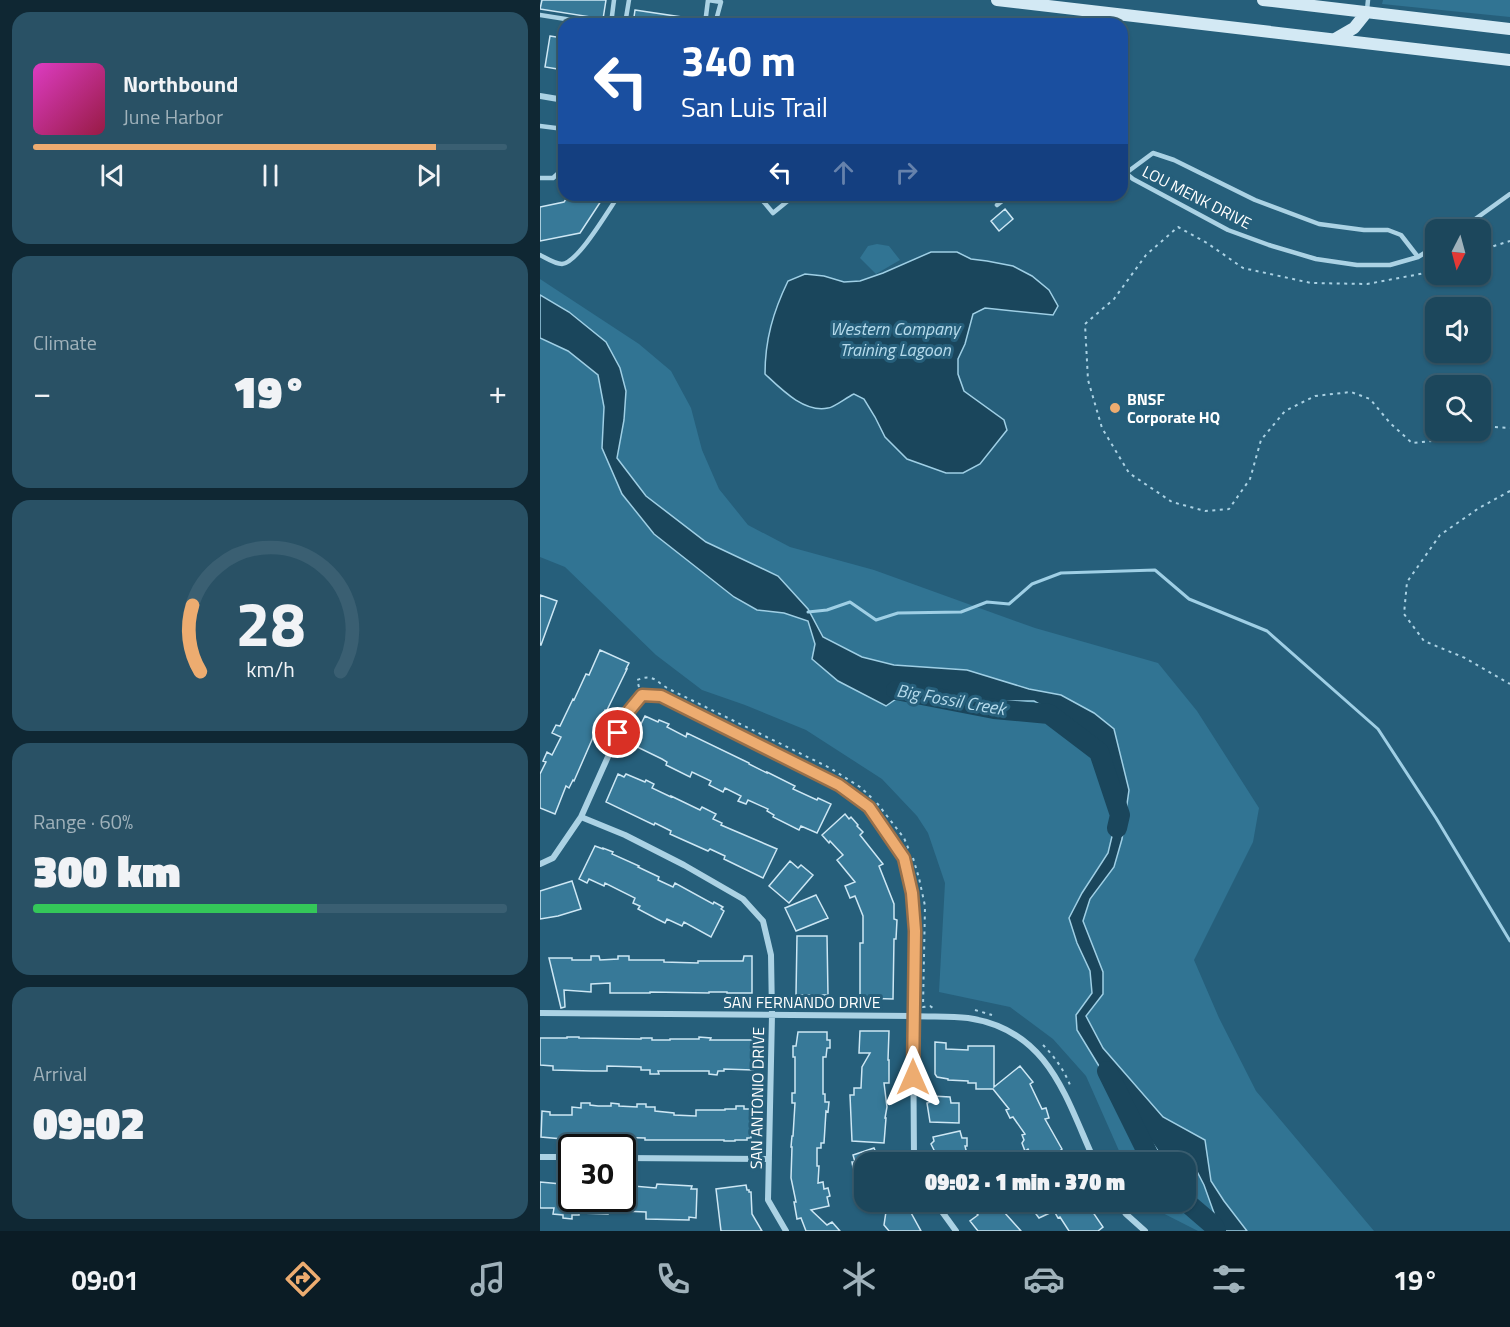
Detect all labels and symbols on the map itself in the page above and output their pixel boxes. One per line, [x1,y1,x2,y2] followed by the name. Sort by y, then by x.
[1138,159,1256,235] street label: LOU MENK DRIVE
[1425,219,1491,285] north arrow
[830,315,962,363] water label: Western Company Training Lagoon
[1127,387,1220,429] place label: BNSF Corporate HQ
[1108,401,1122,415] marker: BNSF Corporate HQ
[895,677,1010,723] water label: Big Fossil Creek
[592,707,643,758] pin
[723,990,881,1014] street label: SAN FERNANDO DRIVE
[744,1026,770,1169] street label: SAN ANTONIO DRIVE
[881,1045,945,1109] position arrow
[558,1134,636,1212] speed limit sign: 30

